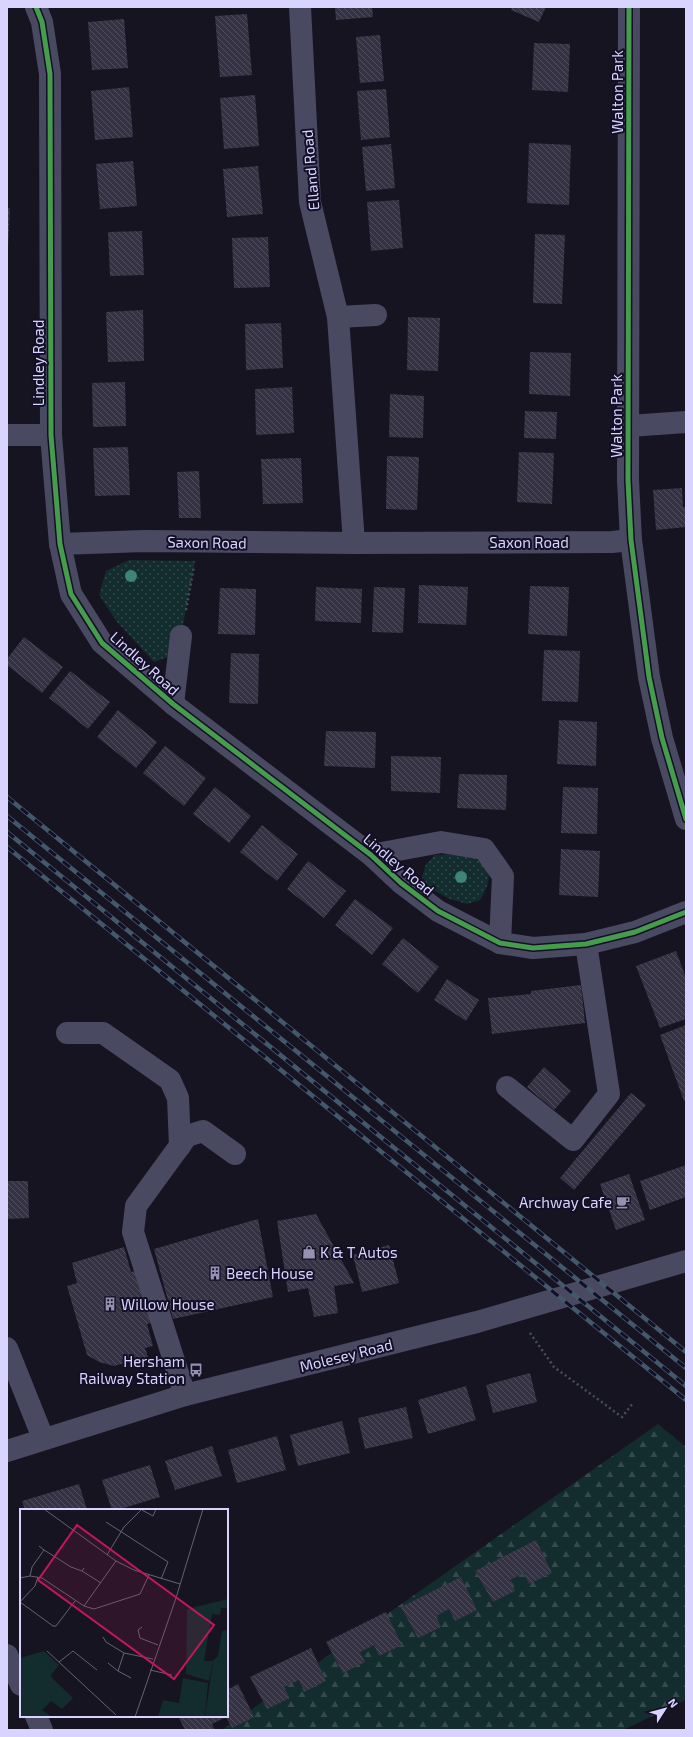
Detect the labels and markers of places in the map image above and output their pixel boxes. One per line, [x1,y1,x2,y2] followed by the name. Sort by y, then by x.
[519,1193,612,1211] place label: Archway Cafe
[615,1194,631,1210] cafe icon: Archway Cafe
[320,1243,398,1261] place label: K & T Autos
[301,1244,317,1260] shop icon: K & T Autos
[226,1264,314,1282] place label: Beech House
[207,1265,223,1281] building icon: Beech House
[121,1295,215,1313] place label: Willow House
[102,1296,118,1312] building icon: Willow House
[79,1352,185,1387] place label: Hersham Railway Station
[188,1362,204,1378] bus stop icon: Hersham Railway Station

